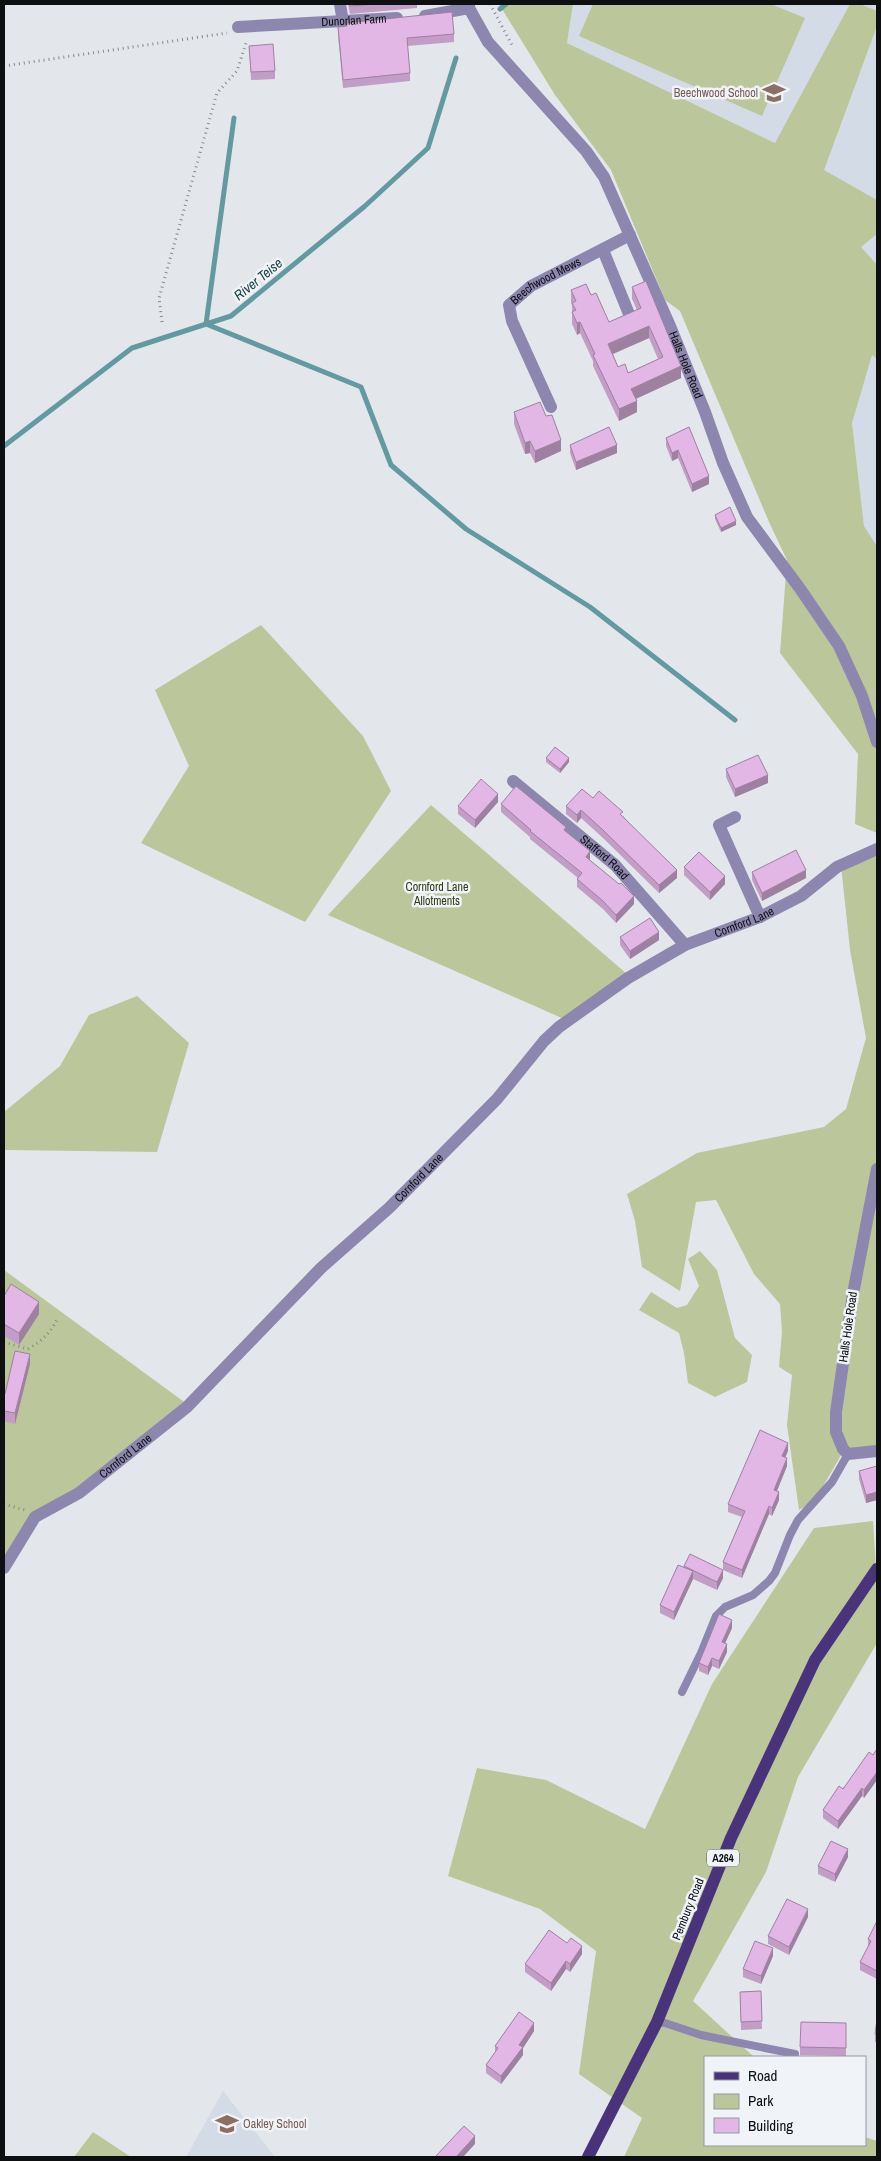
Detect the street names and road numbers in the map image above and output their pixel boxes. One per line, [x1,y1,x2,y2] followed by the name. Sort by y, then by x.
[321,11,387,30] street label: Dunorlan Farm
[507,254,584,308] street label: Beechwood Mews
[665,329,707,401] street label: Halls Hole Road
[576,831,632,883] street label: Stafford Road
[712,903,777,941] street label: Cornford Lane
[391,1150,447,1206] street label: Cornford Lane
[835,1291,861,1363] street label: Halls Hole Road
[96,1430,155,1482] street label: Cornford Lane
[707,1850,739,1866] road number: A264
[668,1876,708,1942] street label: Pembury Road

